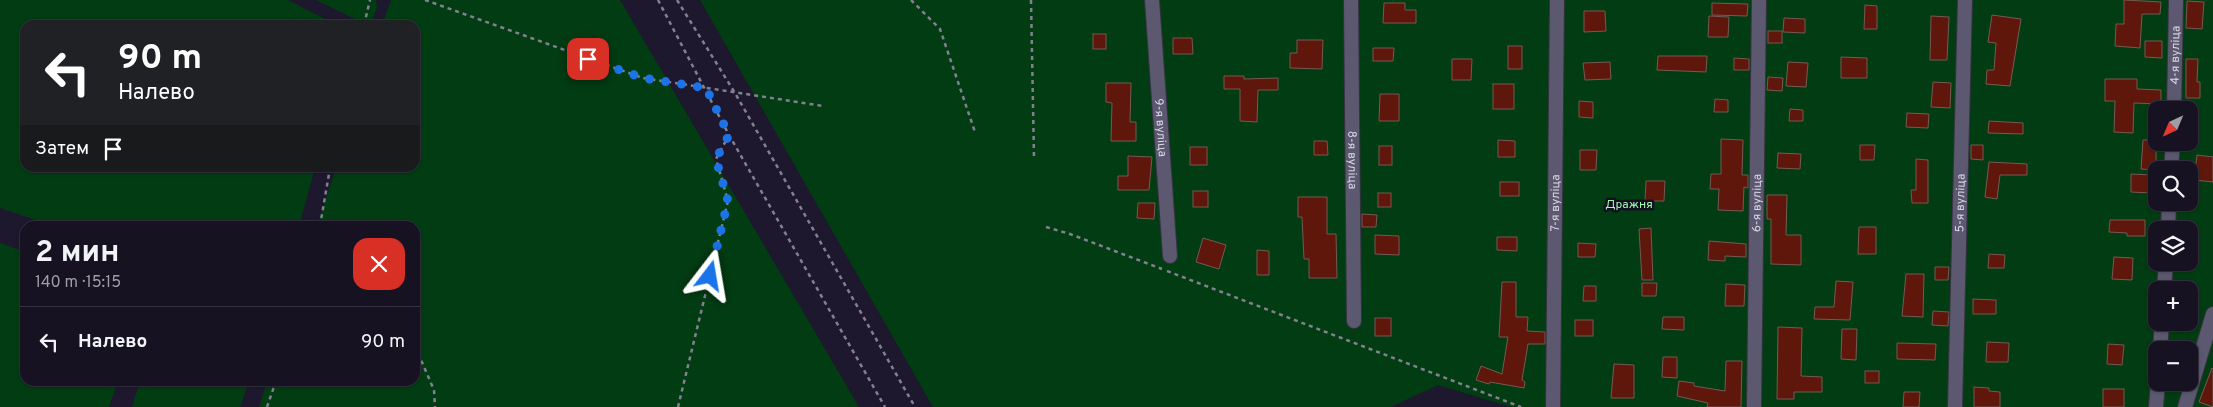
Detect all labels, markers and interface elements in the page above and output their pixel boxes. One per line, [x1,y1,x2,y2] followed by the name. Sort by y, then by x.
[2167,25,2185,85] street label: 4-я вуліца
[118,37,202,81] text: 90 m
[567,38,609,80] pin
[35,40,100,105] icon: left
[574,45,602,73] icon: arrive
[118,80,195,107] text: Налево
[1150,98,1170,157] street label: 9-я вуліца
[2148,101,2198,151] north arrow
[2148,101,2198,391] map controls
[1343,131,1360,189] street label: 8-я вуліца
[99,135,127,163] icon: arrive
[35,137,89,161] text: Затем
[2148,161,2198,211] button: search
[1548,174,1564,232] street label: 7-я вуліца
[1749,174,1766,232] street label: 6-я вуліца
[1952,174,1970,233] street label: 5-я вуліца
[1605,197,1653,213] park label: Дражня
[2148,221,2198,271] button: layers
[35,235,119,272] text: 2 мин
[353,238,405,290] button: close
[683,249,735,301] position arrow
[35,273,121,293] text: 140 m · 15:15
[2148,281,2198,331] button: +
[35,328,63,356] icon: left
[78,330,147,354] text: Налево
[361,330,405,354] text: 90 m
[2148,341,2198,391] button: −

